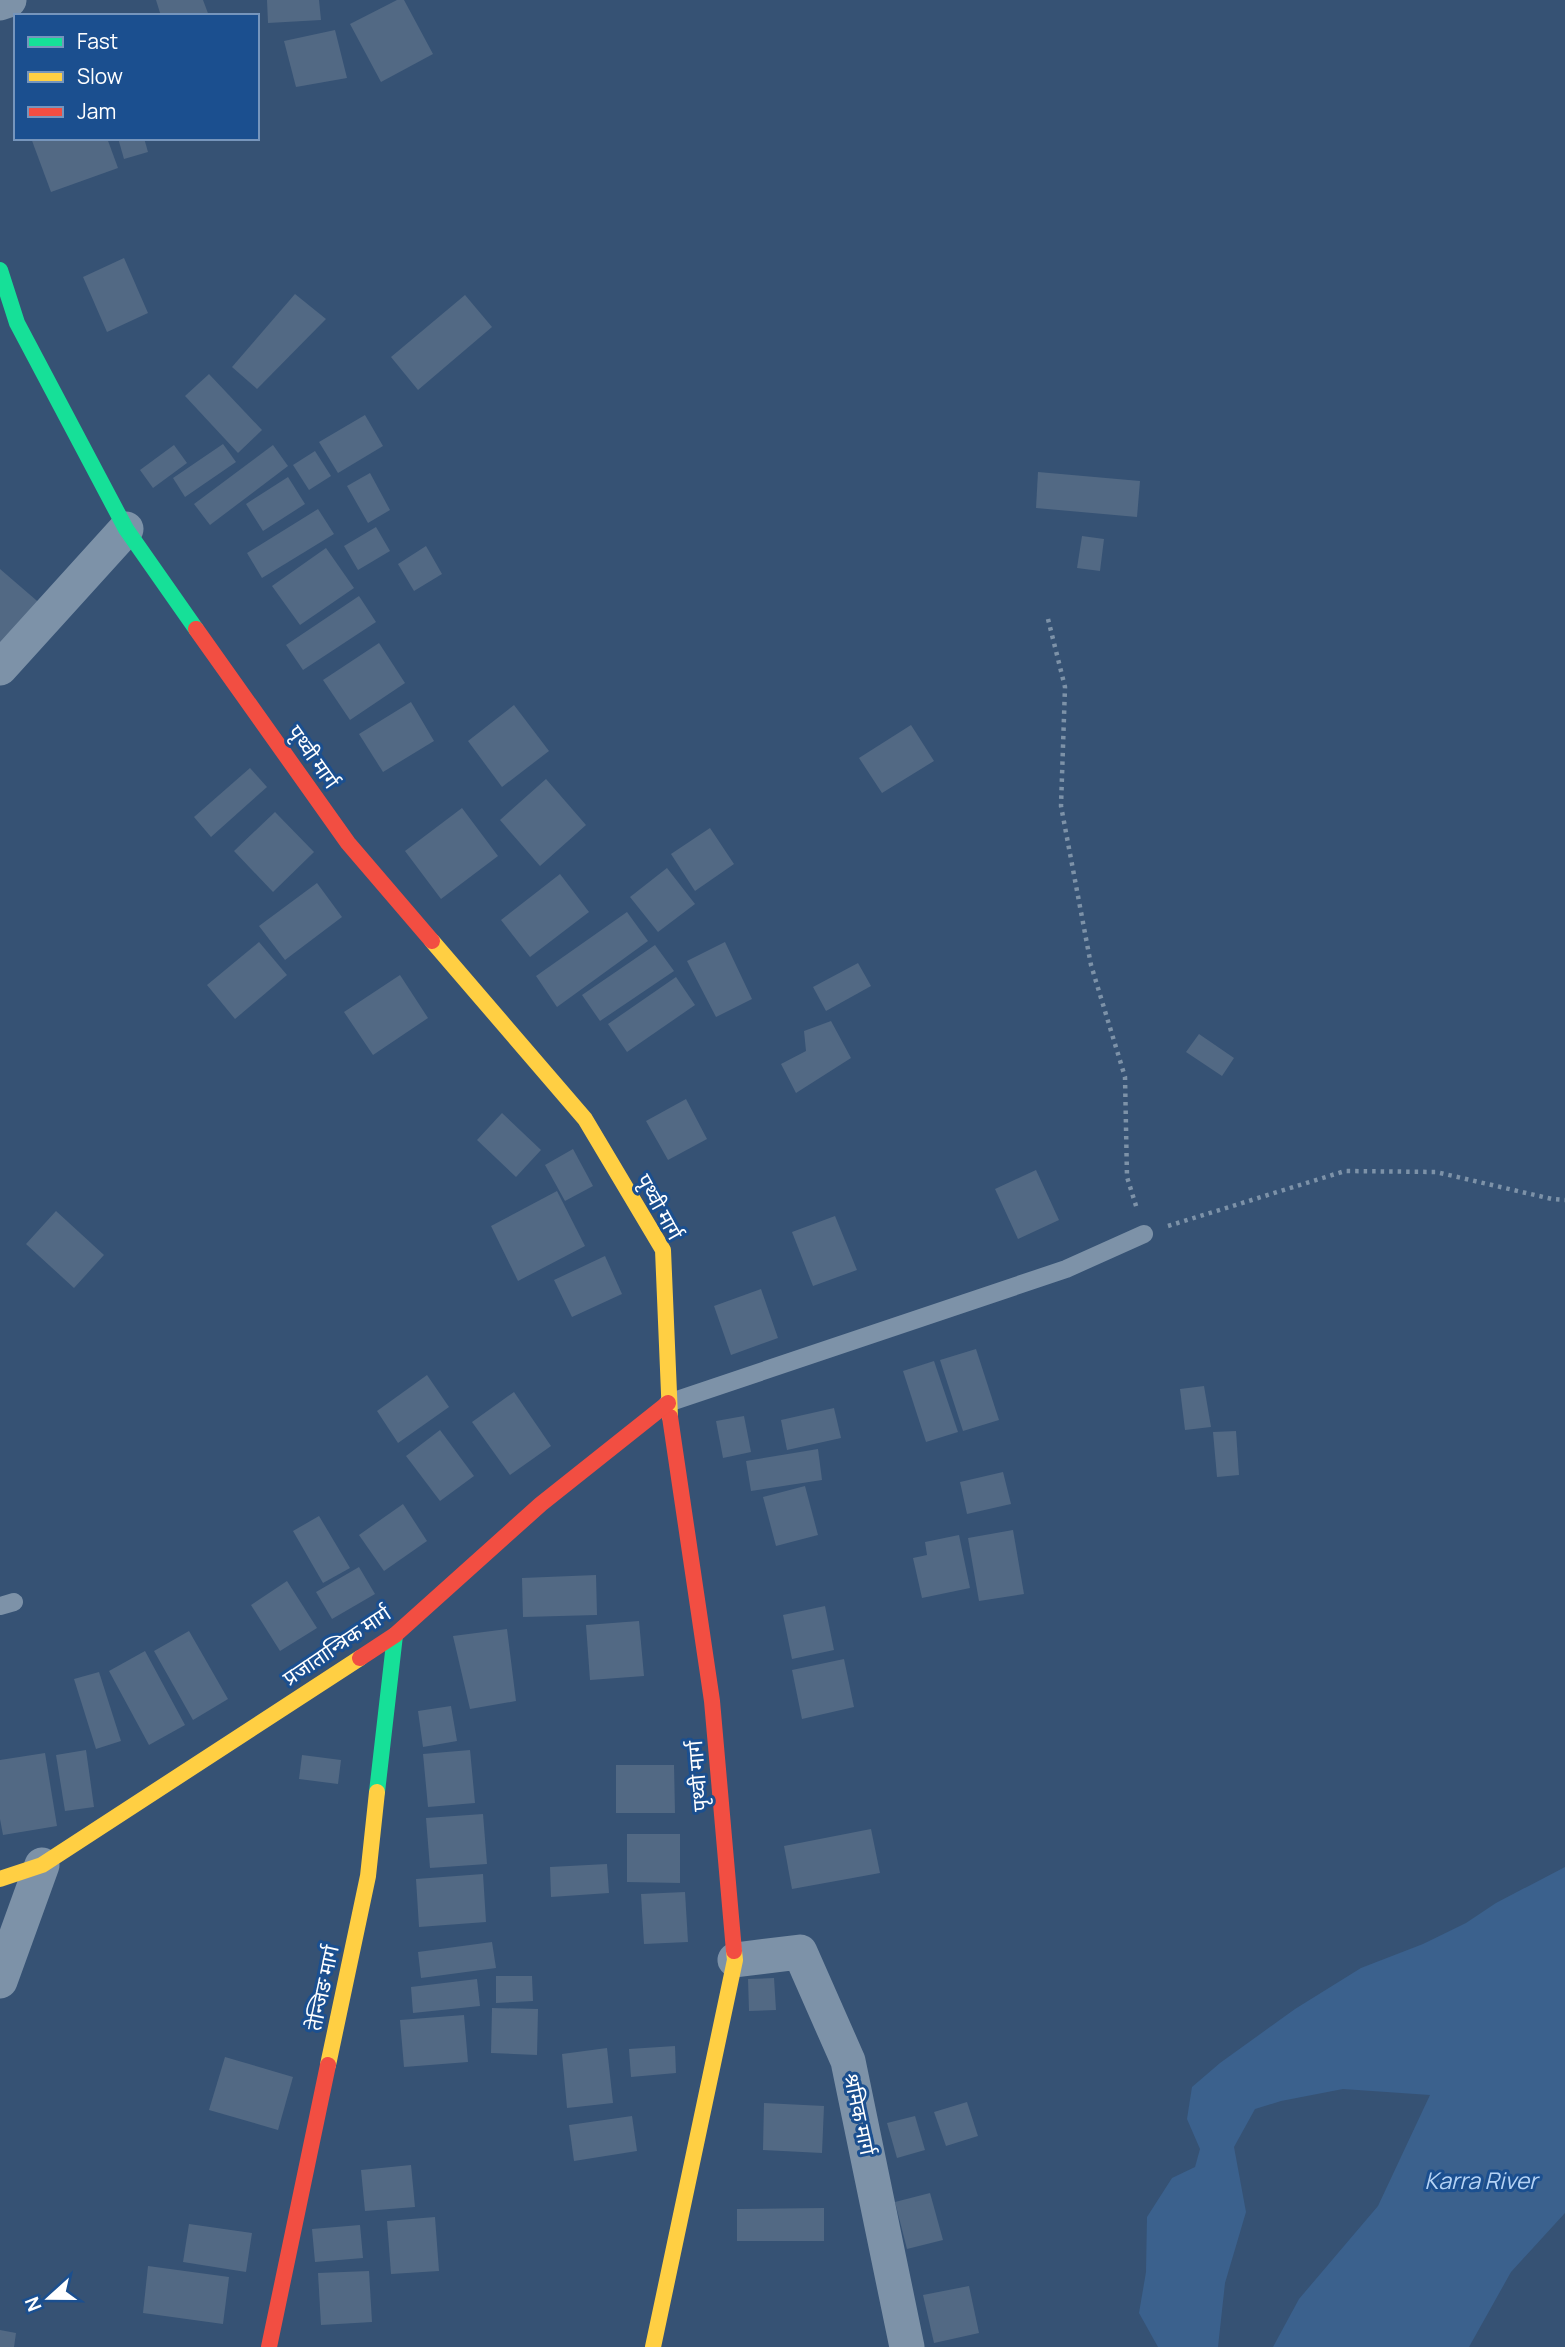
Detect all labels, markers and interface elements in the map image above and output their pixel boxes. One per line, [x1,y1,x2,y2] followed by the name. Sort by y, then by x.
[14,14,259,140] legend
[77,27,118,55] text: Fast
[77,62,123,90] text: Slow
[77,97,116,125] text: Jam
[282,719,346,795] street label: पृथ्वी मार्ग
[630,1169,690,1245] street label: पृथ्वी मार्ग
[277,1598,397,1692] street label: प्रजातान्त्रिक मार्ग
[680,1738,714,1813] street label: पृथ्वी मार्ग
[299,1941,345,2033] street label: तेन्जिङ मार्ग
[838,2070,883,2158] street label: श्रमिक मार्ग
[1425,2164,1540,2196] water label: Karra River
[14,2263,84,2333] north arrow
[19,2293,48,2315] text: N

